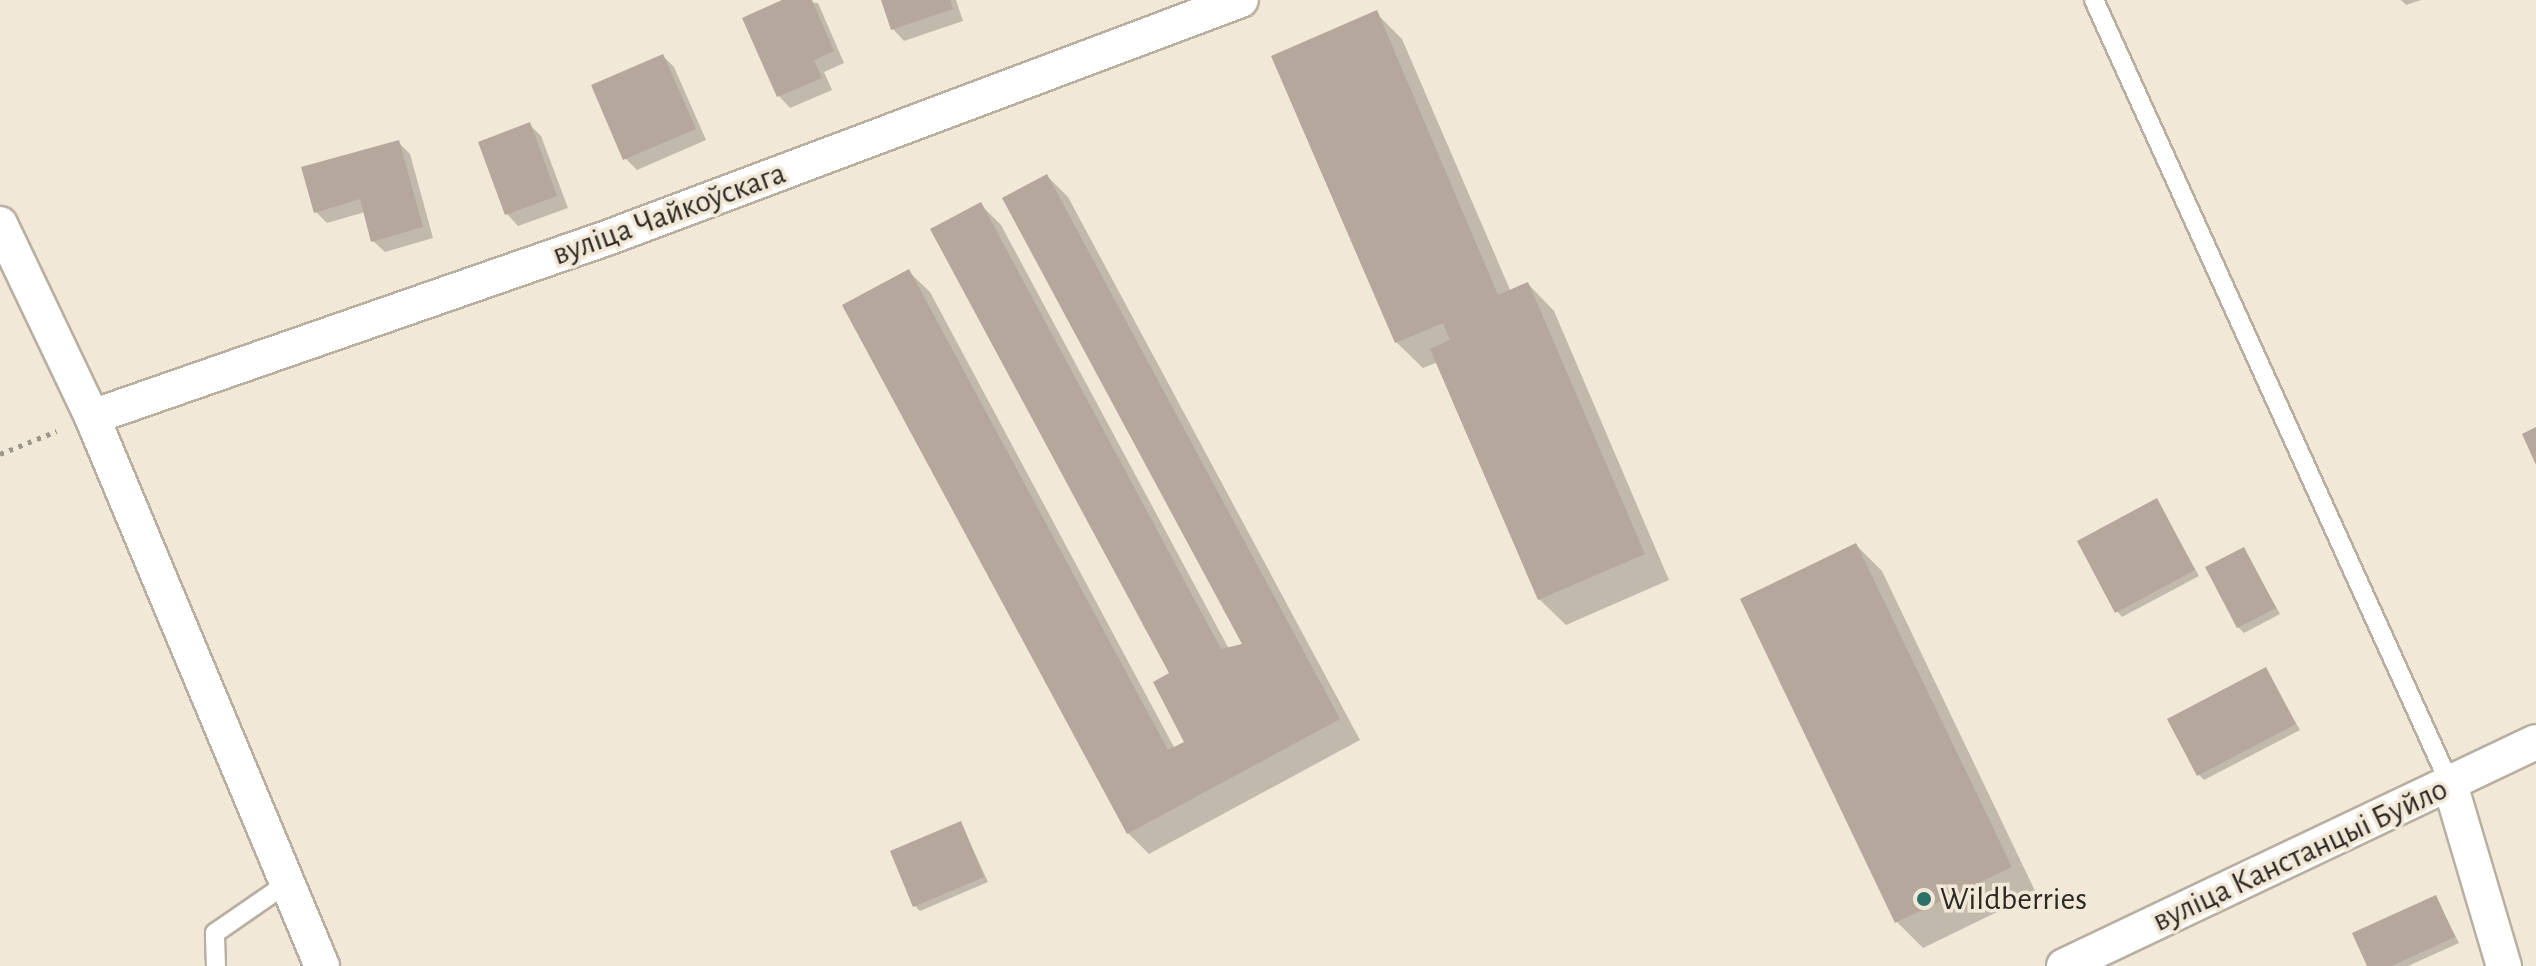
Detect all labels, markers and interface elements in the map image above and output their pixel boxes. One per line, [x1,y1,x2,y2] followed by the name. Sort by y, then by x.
[547,154,791,274] street label: вуліца Чайкоўскага
[2146,770,2454,940] street label: вуліца Канстанцыі Буйло
[1940,880,2087,918] place label: Wildberries
[1915,890,1933,908] marker: Wildberries

